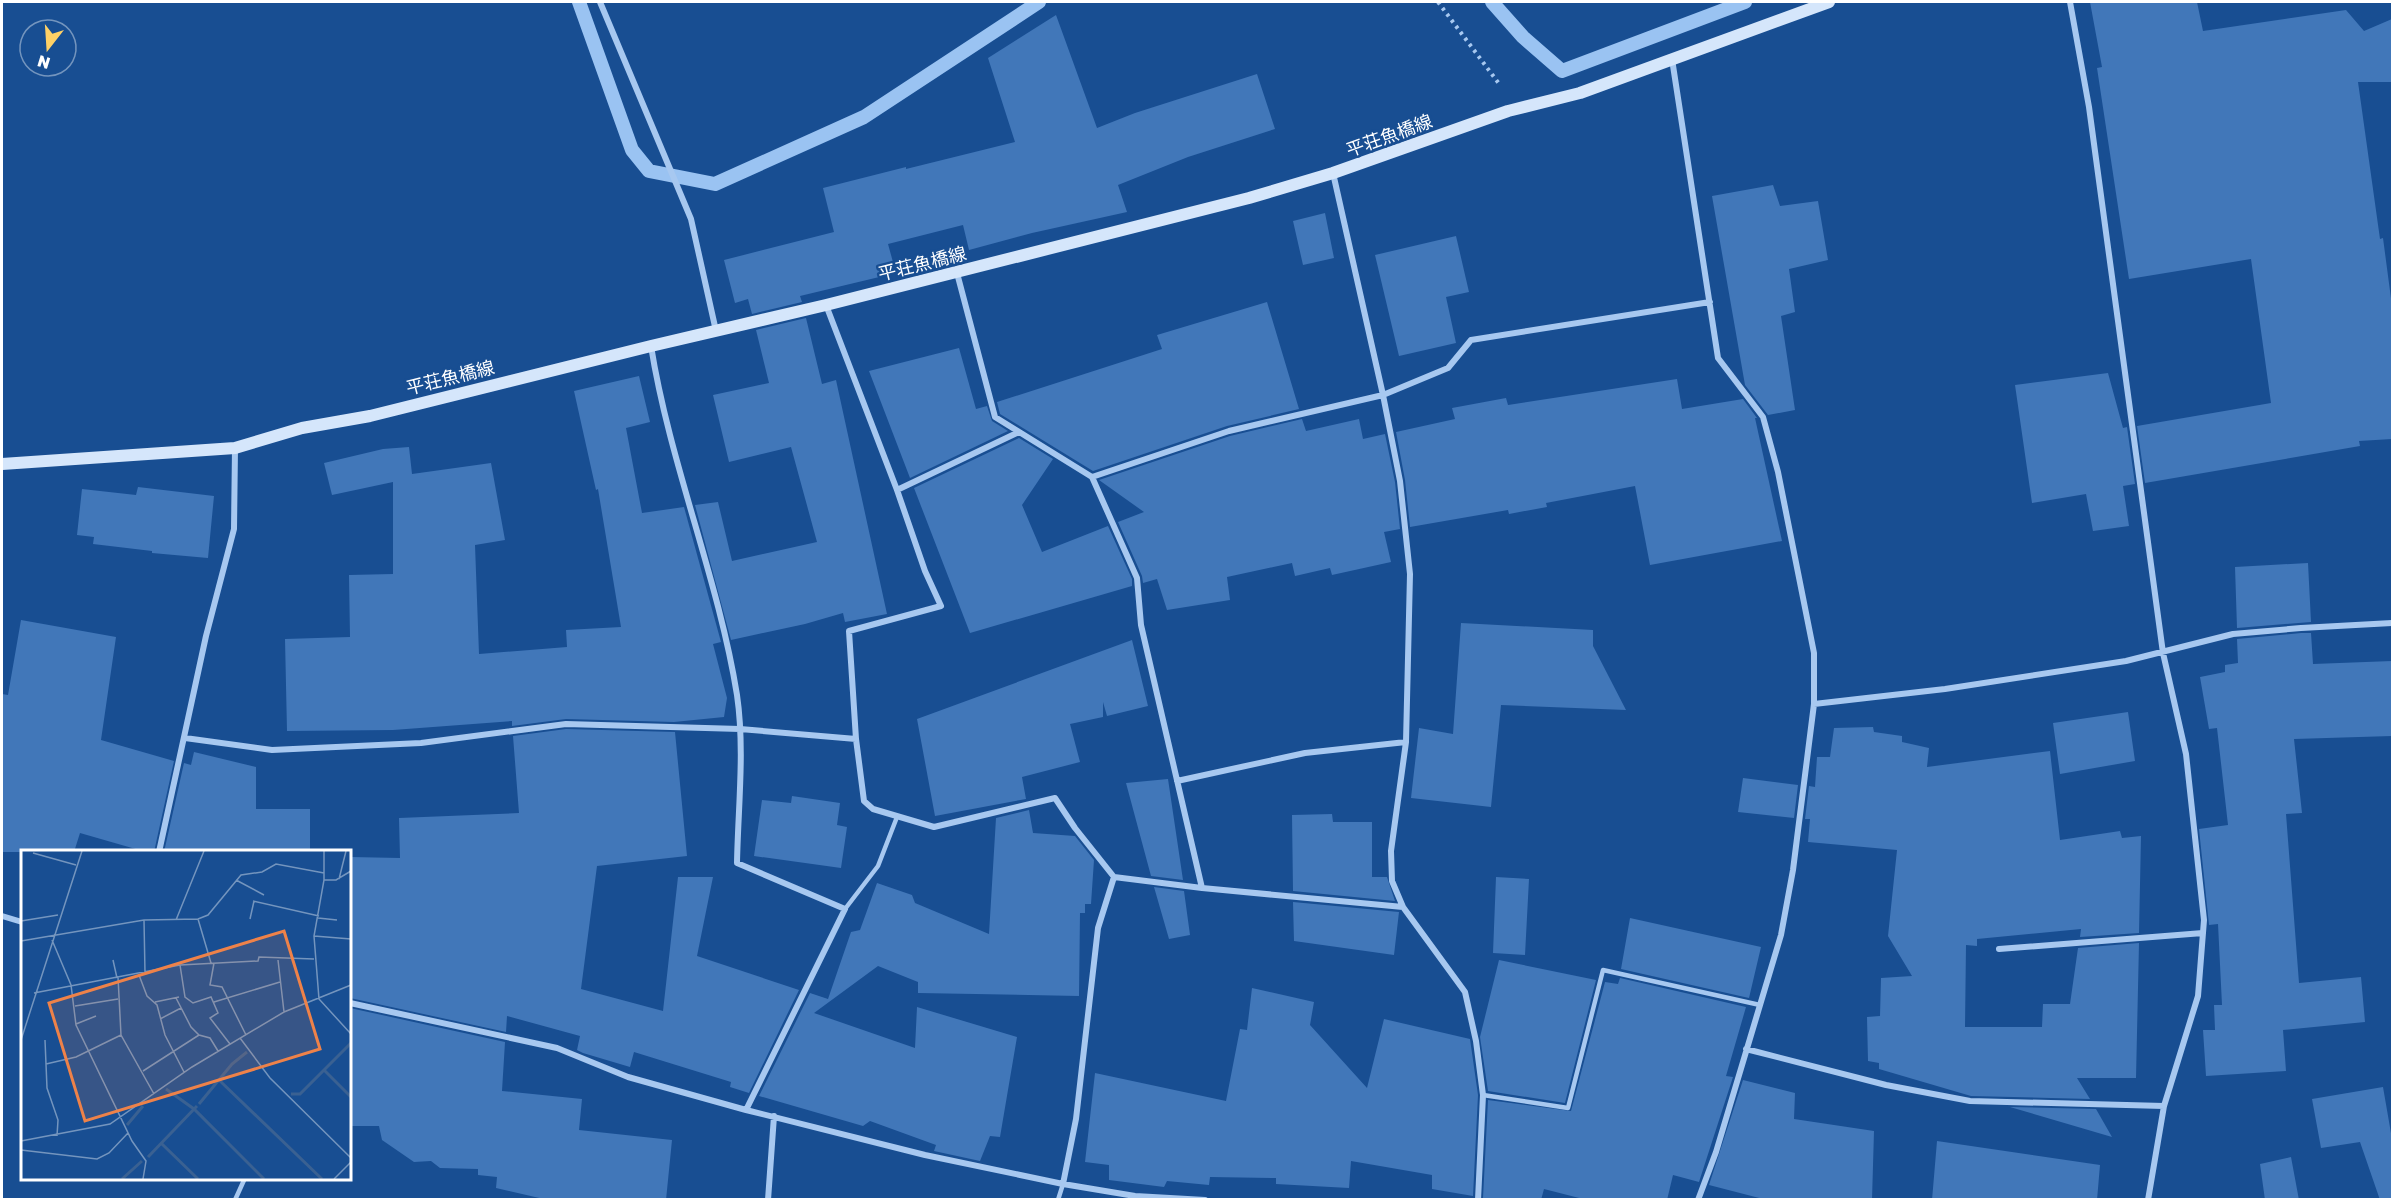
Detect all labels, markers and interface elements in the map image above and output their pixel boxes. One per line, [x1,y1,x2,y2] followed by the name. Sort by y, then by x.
[18,18,78,78] north arrow
[35,51,52,74] text: N
[1343,109,1435,161] street label: 平荘魚橋線
[876,241,968,285] street label: 平荘魚橋線
[404,355,496,399] street label: 平荘魚橋線
[21,850,351,1180] inset map

